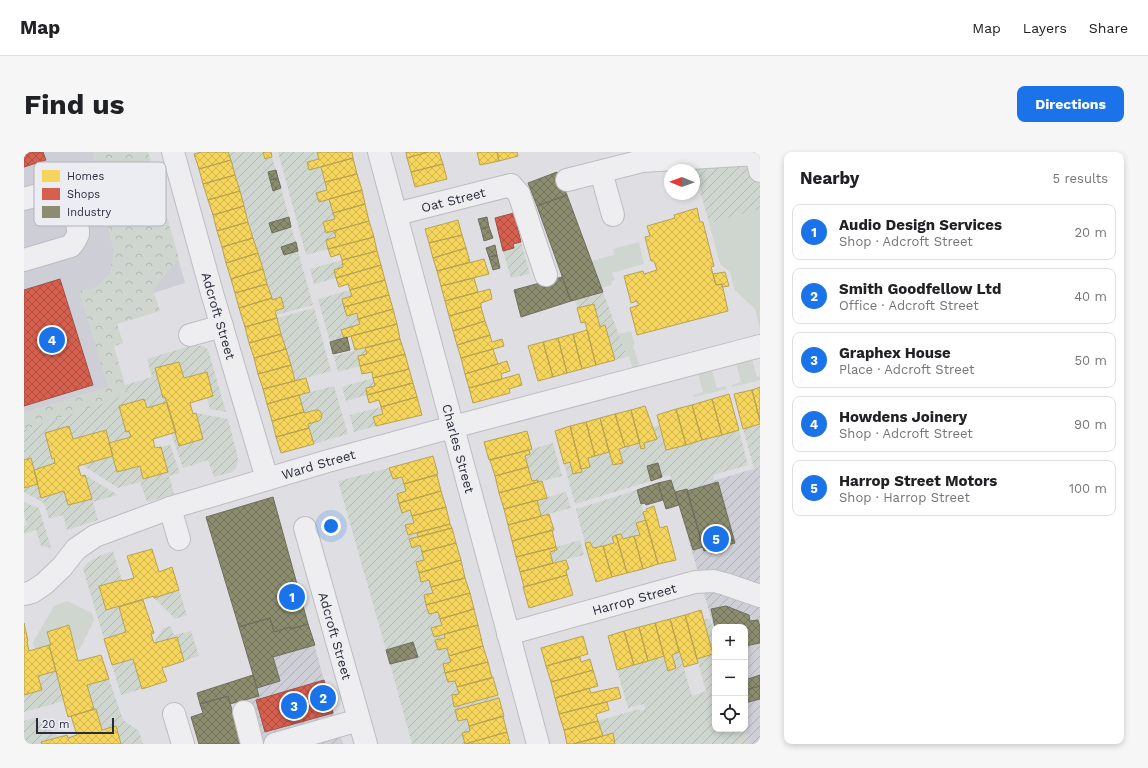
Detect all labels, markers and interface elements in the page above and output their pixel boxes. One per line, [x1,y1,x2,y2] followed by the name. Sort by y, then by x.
[20,16,60,39] text: Map
[972,20,1001,36] text: Map
[1023,20,1067,36] text: Layers
[1089,20,1128,36] text: Share
[1017,86,1124,122] button: Directions
[24,88,124,121] text: Find us
[34,162,166,226] legend
[664,164,700,200] north arrow
[800,168,859,188] text: Nearby
[67,170,104,183] text: Homes
[1053,171,1108,186] text: 5 results
[420,185,488,215] street label: Oat Street
[67,188,100,201] text: Shops
[67,206,112,219] text: Industry
[839,216,1002,234] text: Audio Design Services
[811,225,817,240] text: 1
[1075,225,1107,240] text: 20 m
[839,234,973,249] text: Shop · Adcroft Street
[199,270,238,362] street label: Adcroft Street
[839,280,1001,298] text: Smith Goodfellow Ltd
[810,289,818,304] text: 2
[1074,289,1107,304] text: 40 m
[839,298,979,313] text: Office · Adcroft Street
[39,325,65,355] pin: 4
[839,344,951,362] text: Graphex House
[810,353,818,368] text: 3
[1075,353,1107,368] text: 50 m
[839,362,974,377] text: Place · Adcroft Street
[439,402,477,495] street label: Charles Street
[839,408,967,426] text: Howdens Joinery
[810,417,818,432] text: 4
[1074,417,1107,432] text: 90 m
[839,426,973,441] text: Shop · Adcroft Street
[280,447,358,482] street label: Ward Street
[839,472,997,490] text: Harrop Street Motors
[810,481,818,496] text: 5
[1069,481,1107,496] text: 100 m
[839,490,970,505] text: Shop · Harrop Street
[321,516,341,536] your location
[703,524,729,554] pin: 5
[591,580,679,618] street label: Harrop Street
[279,582,305,612] pin: 1
[315,590,355,682] street label: Adcroft Street
[712,624,748,732] map controls
[712,624,748,660] button: +
[712,660,748,696] button: −
[310,683,336,713] pin: 2
[281,691,307,721] pin: 3
[712,696,748,732] button: locate
[36,716,114,735] scale bar
[42,718,70,731] text: 20 m

